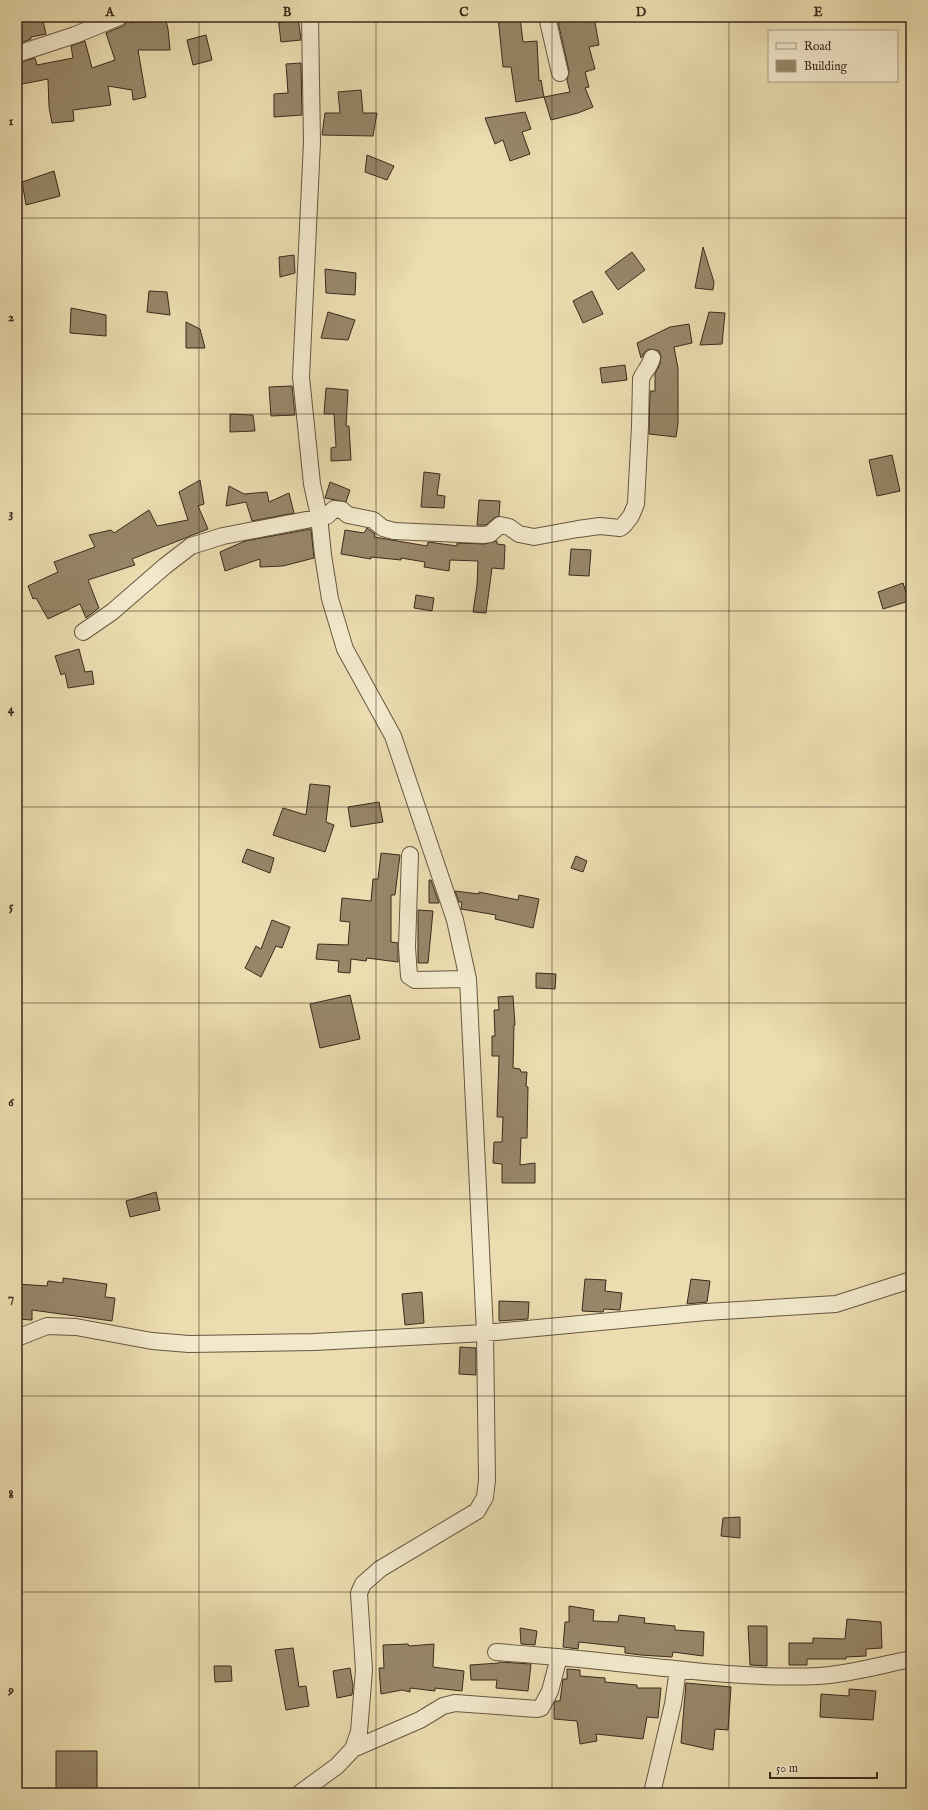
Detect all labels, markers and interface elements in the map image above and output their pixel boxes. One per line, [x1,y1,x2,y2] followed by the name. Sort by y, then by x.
[105,4,116,21] text: A
[283,4,292,21] text: B
[459,4,469,21] text: C
[636,4,647,21] text: D
[813,4,823,21] text: E
[768,30,898,82] legend
[804,39,832,54] text: Road
[804,59,848,74] text: Building
[9,113,14,130] text: 1
[8,309,14,326] text: 2
[9,505,14,522] text: 3
[8,701,15,718] text: 4
[9,898,14,915] text: 5
[8,1094,14,1111] text: 6
[8,1290,14,1307] text: 7
[8,1486,14,1503] text: 8
[7,1682,14,1699] text: 9
[770,1754,877,1780] scale bar
[776,1761,798,1776] text: 50 m

